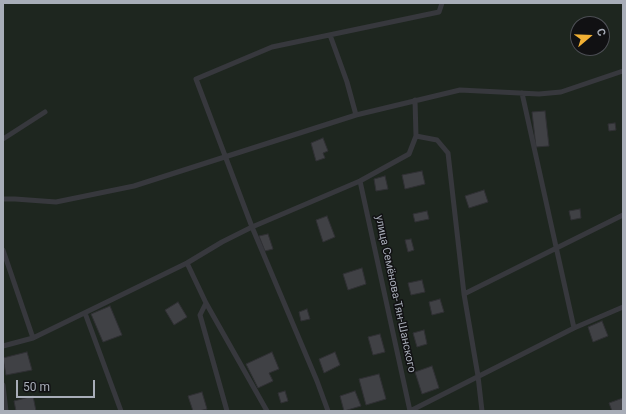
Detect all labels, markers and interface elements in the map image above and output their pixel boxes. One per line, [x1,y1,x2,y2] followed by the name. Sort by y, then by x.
[570,16,610,56] north arrow
[594,27,608,38] text: С
[372,214,418,374] street label: улица Семёнова-Тян-Шанского
[18,372,97,398] scale bar
[23,380,50,394] text: 50 m

